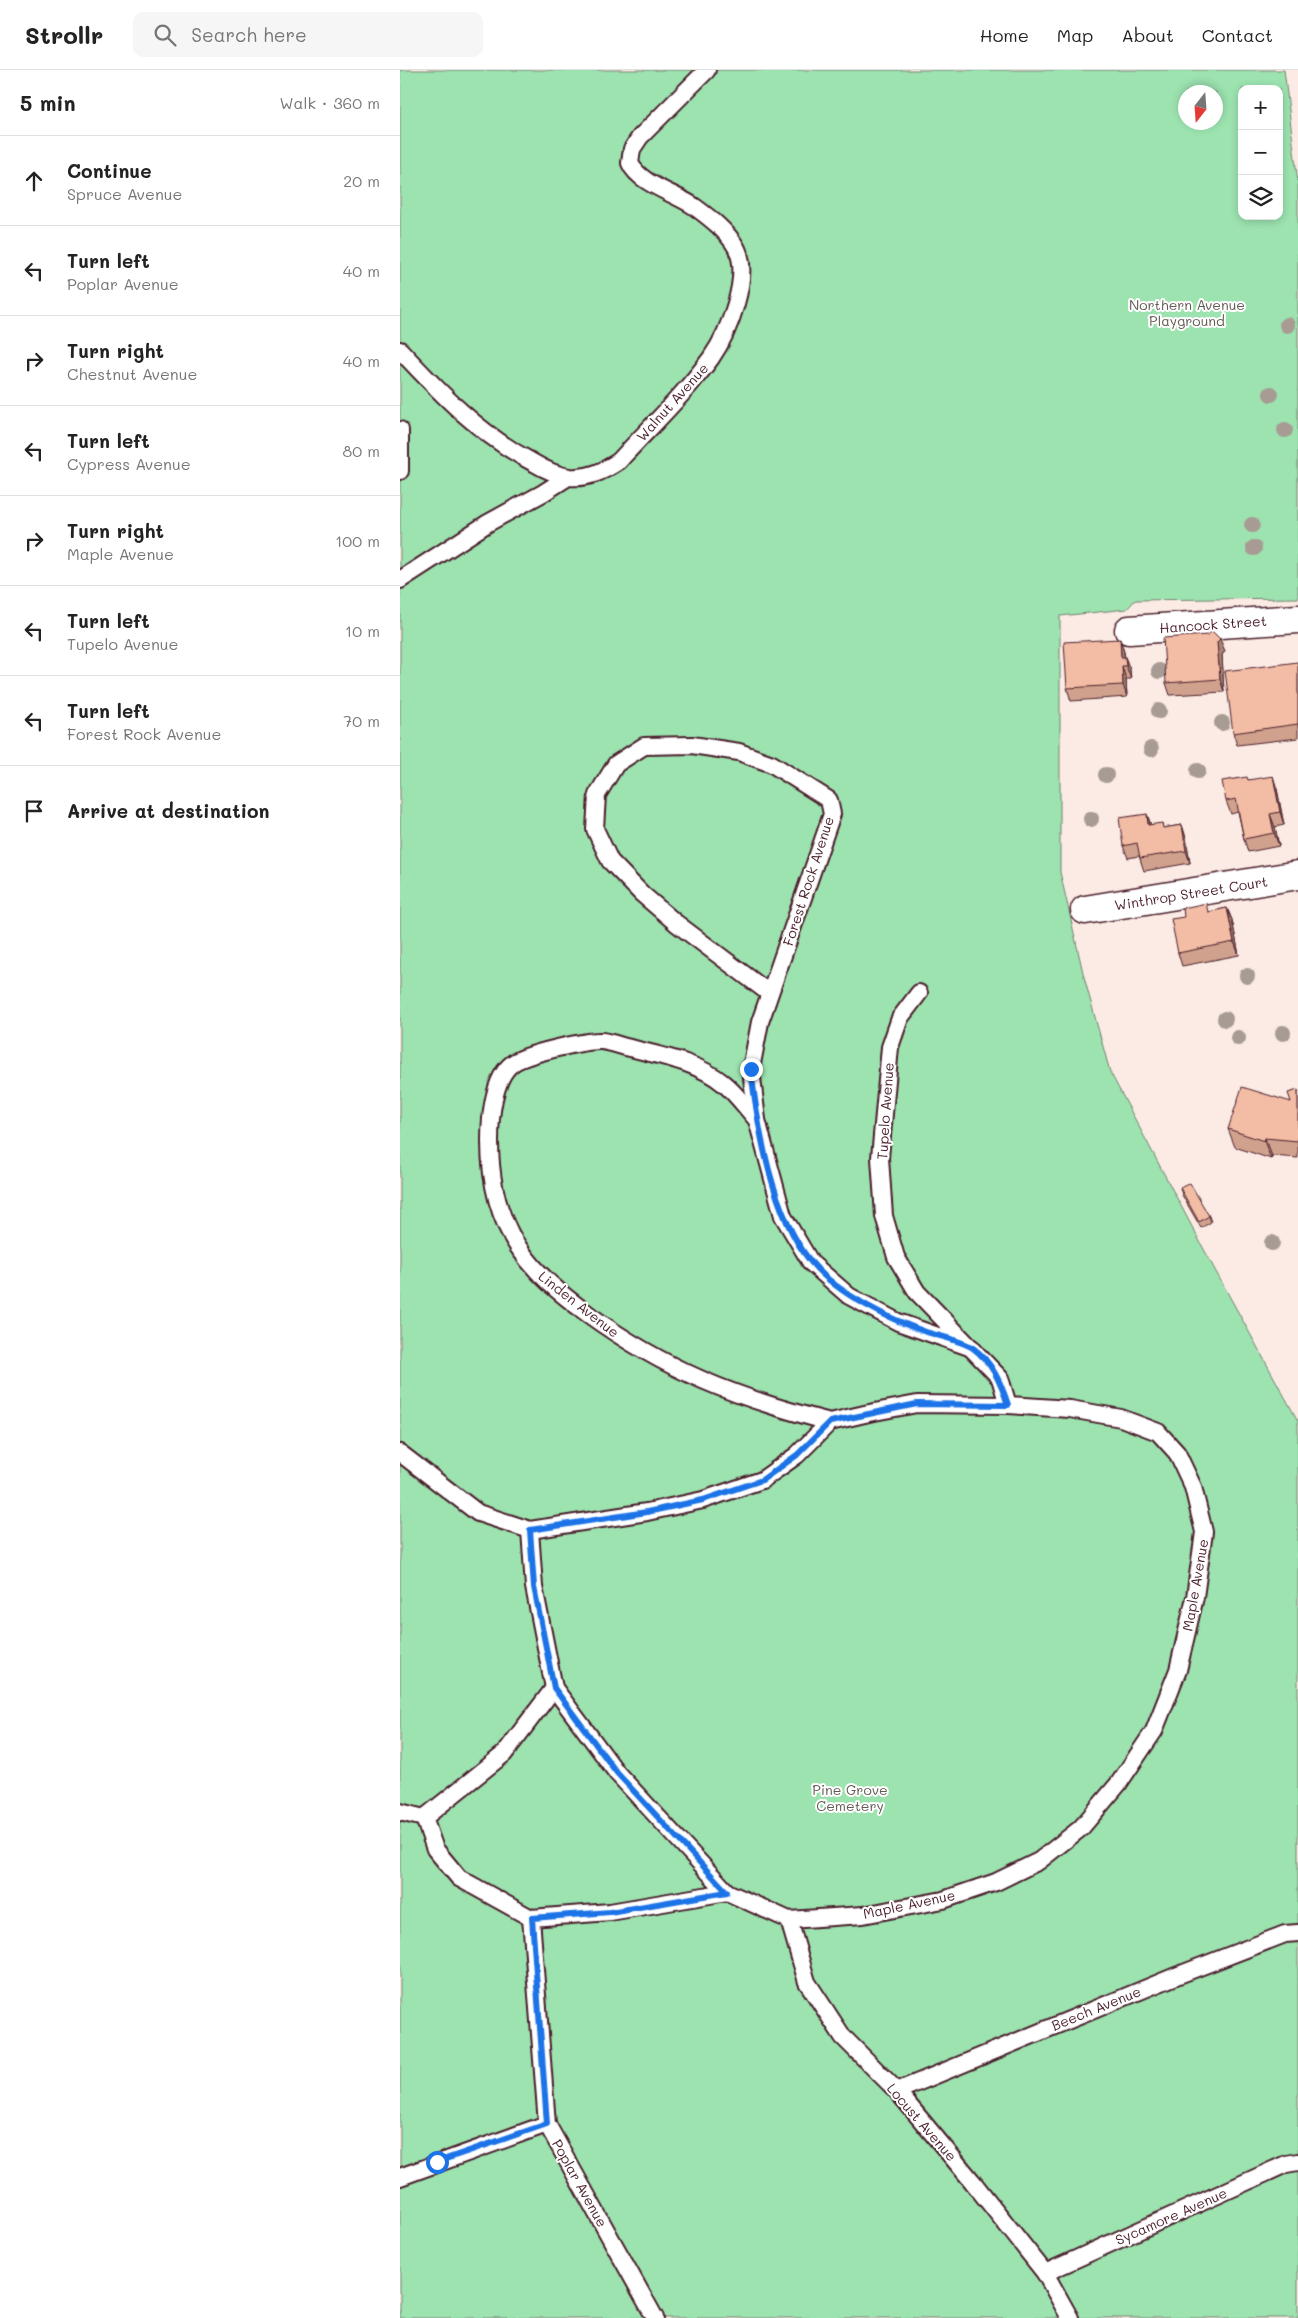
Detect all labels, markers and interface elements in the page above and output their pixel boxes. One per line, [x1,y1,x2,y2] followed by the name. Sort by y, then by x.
[133,12,483,57] search box
[25,19,103,50] text: Strollr
[151,21,179,49] icon: search
[191,22,307,47] text: Search here
[980,23,1029,47] text: Home
[1057,23,1093,47] text: Map
[1121,23,1174,47] text: About
[1202,23,1273,47] text: Contact
[1178,85,1223,130] north arrow
[1238,85,1283,220] map controls
[1238,85,1283,130] button: +
[20,89,76,116] text: 5 min
[279,92,380,113] text: Walk · 360 m
[1238,130,1283,175] button: −
[67,158,152,183] text: Continue
[20,167,48,195] icon: ahead
[343,170,380,191] text: 20 m
[1238,175,1283,220] button: layers
[67,183,182,204] text: Spruce Avenue
[67,248,150,273] text: Turn left
[20,257,48,285] icon: left
[343,260,380,281] text: 40 m
[67,273,179,294] text: Poplar Avenue
[1129,295,1245,330] park label: Northern Avenue Playground
[67,338,164,363] text: Turn right
[20,347,48,375] icon: right
[343,350,380,371] text: 40 m
[632,359,712,445] street label: Walnut Avenue
[67,363,197,384] text: Chestnut Avenue
[67,428,150,453] text: Turn left
[20,437,48,465] icon: left
[343,440,380,461] text: 80 m
[67,453,191,474] text: Cypress Avenue
[67,518,164,543] text: Turn right
[20,527,48,555] icon: right
[335,530,380,551] text: 100 m
[67,543,174,564] text: Maple Avenue
[67,608,150,633] text: Turn left
[1159,611,1267,637] street label: Hancock Street
[20,617,48,645] icon: left
[345,620,380,641] text: 10 m
[67,633,178,654] text: Tupelo Avenue
[67,698,150,723] text: Turn left
[20,707,48,735] icon: left
[343,710,380,731] text: 70 m
[67,723,221,744] text: Forest Rock Avenue
[20,797,48,825] icon: arrive
[67,798,270,823] text: Arrive at destination
[778,814,838,948] street label: Forest Rock Avenue
[1113,871,1269,915] street label: Winthrop Street Court
[740,1058,763,1081] route end
[872,1062,898,1160] street label: Tupelo Avenue
[535,1266,623,1342] street label: Linden Avenue
[1178,1537,1212,1633] street label: Maple Avenue
[812,1780,888,1815] park label: Pine Grove Cemetery
[861,1885,957,1923] street label: Maple Avenue
[1048,1981,1144,2035] street label: Beech Avenue
[883,2079,961,2165] street label: Locust Avenue
[548,2136,612,2230] street label: Poplar Avenue
[426,2151,449,2174] route start
[1112,2183,1230,2249] street label: Sycamore Avenue

